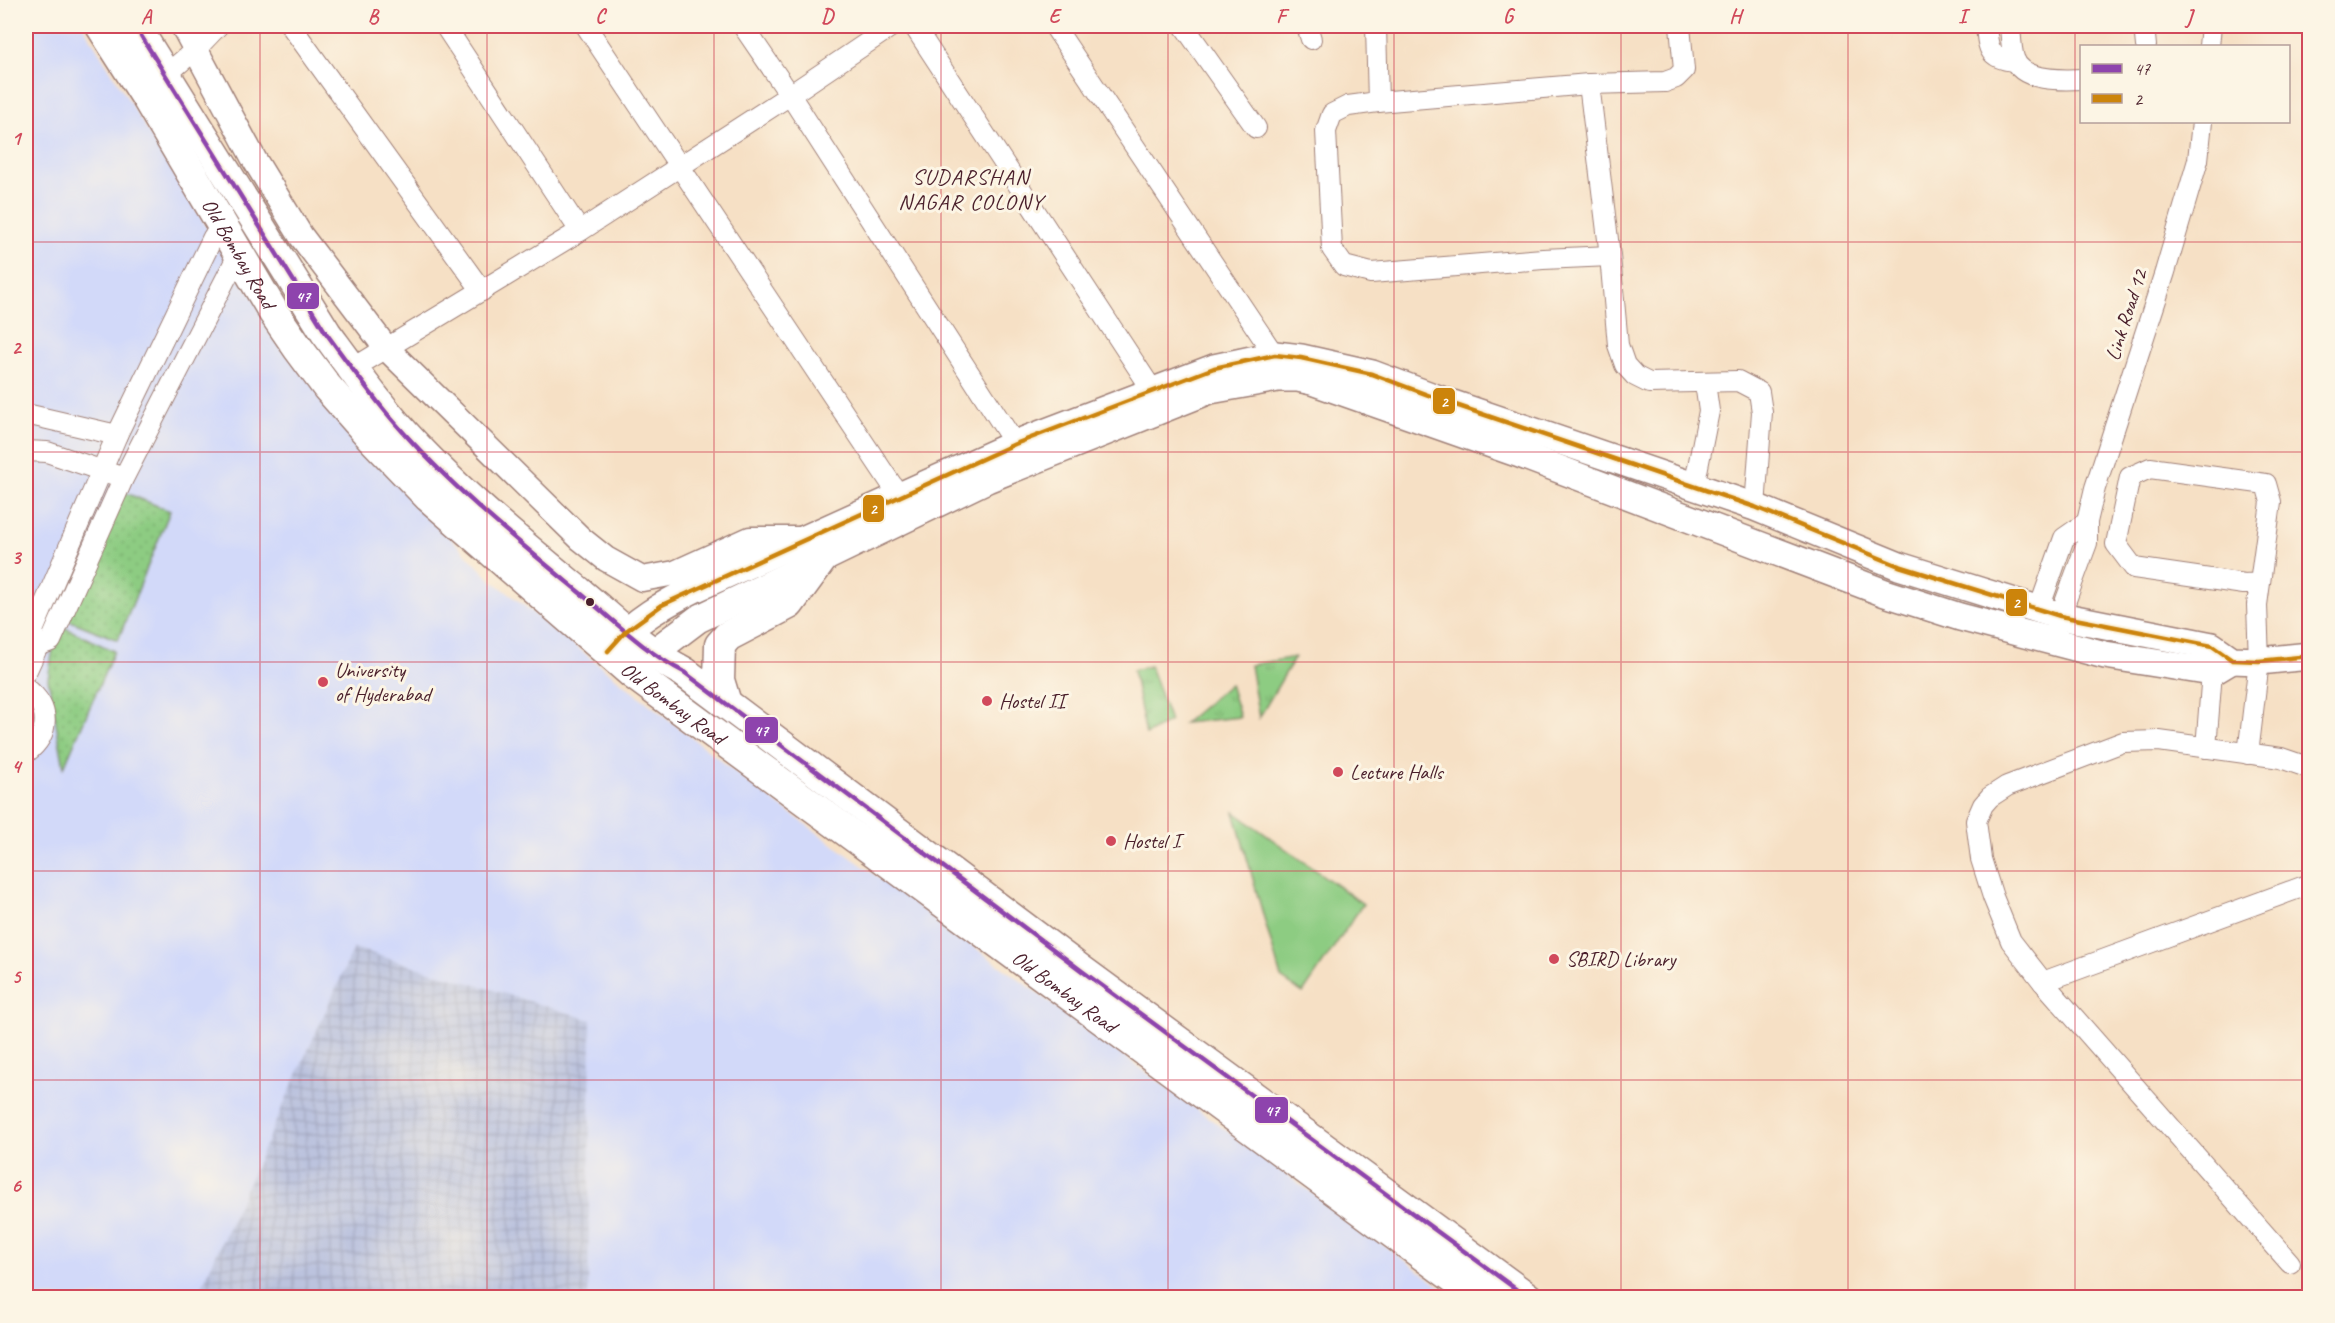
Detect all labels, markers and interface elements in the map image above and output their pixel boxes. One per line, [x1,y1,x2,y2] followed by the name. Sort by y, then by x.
[141,4,153,29] text: A
[368,4,380,29] text: B
[595,4,607,29] text: C
[821,4,835,29] text: D
[1049,4,1063,29] text: E
[1276,4,1290,29] text: F
[1503,4,1516,29] text: G
[1729,4,1744,29] text: H
[1958,4,1971,29] text: I
[2184,4,2196,29] text: J
[2080,45,2290,123] legend
[2134,58,2151,80] text: 47
[2134,88,2144,110] text: 2
[12,126,23,151] text: 1
[898,163,1046,216] district label: SUDARSHAN NAGAR COLONY
[196,194,283,316] street label: Old Bombay Road
[2099,265,2153,364] street label: Link Road 12
[286,282,320,310] line badge: 47
[296,287,312,307] text: 47
[12,335,23,360] text: 2
[1432,387,1456,415] line badge: 2
[1440,392,1449,412] text: 2
[862,494,885,523] line badge: 2
[869,499,878,519] text: 2
[12,545,23,570] text: 3
[2005,588,2028,617] line badge: 2
[2012,593,2021,613] text: 2
[584,596,596,608] unlabelled marker
[615,656,733,752] street label: Old Bombay Road
[335,657,433,707] place label: University of Hyderabad
[316,675,330,689] marker: University of Hyderabad
[999,688,1070,714] place label: Hostel II
[980,694,994,708] marker: Hostel II
[744,716,779,744] line badge: 47
[754,721,770,741] text: 47
[12,754,24,779] text: 4
[1350,759,1445,785] place label: Lecture Halls
[1331,765,1345,779] marker: Lecture Halls
[1123,828,1185,854] place label: Hostel I
[1104,834,1118,848] marker: Hostel I
[1007,944,1124,1040] street label: Old Bombay Road
[1566,946,1677,972] place label: SBIRD Library
[1547,952,1561,966] marker: SBIRD Library
[12,964,23,989] text: 5
[1254,1096,1289,1124] line badge: 47
[1265,1101,1281,1121] text: 47
[11,1173,22,1198] text: 6

